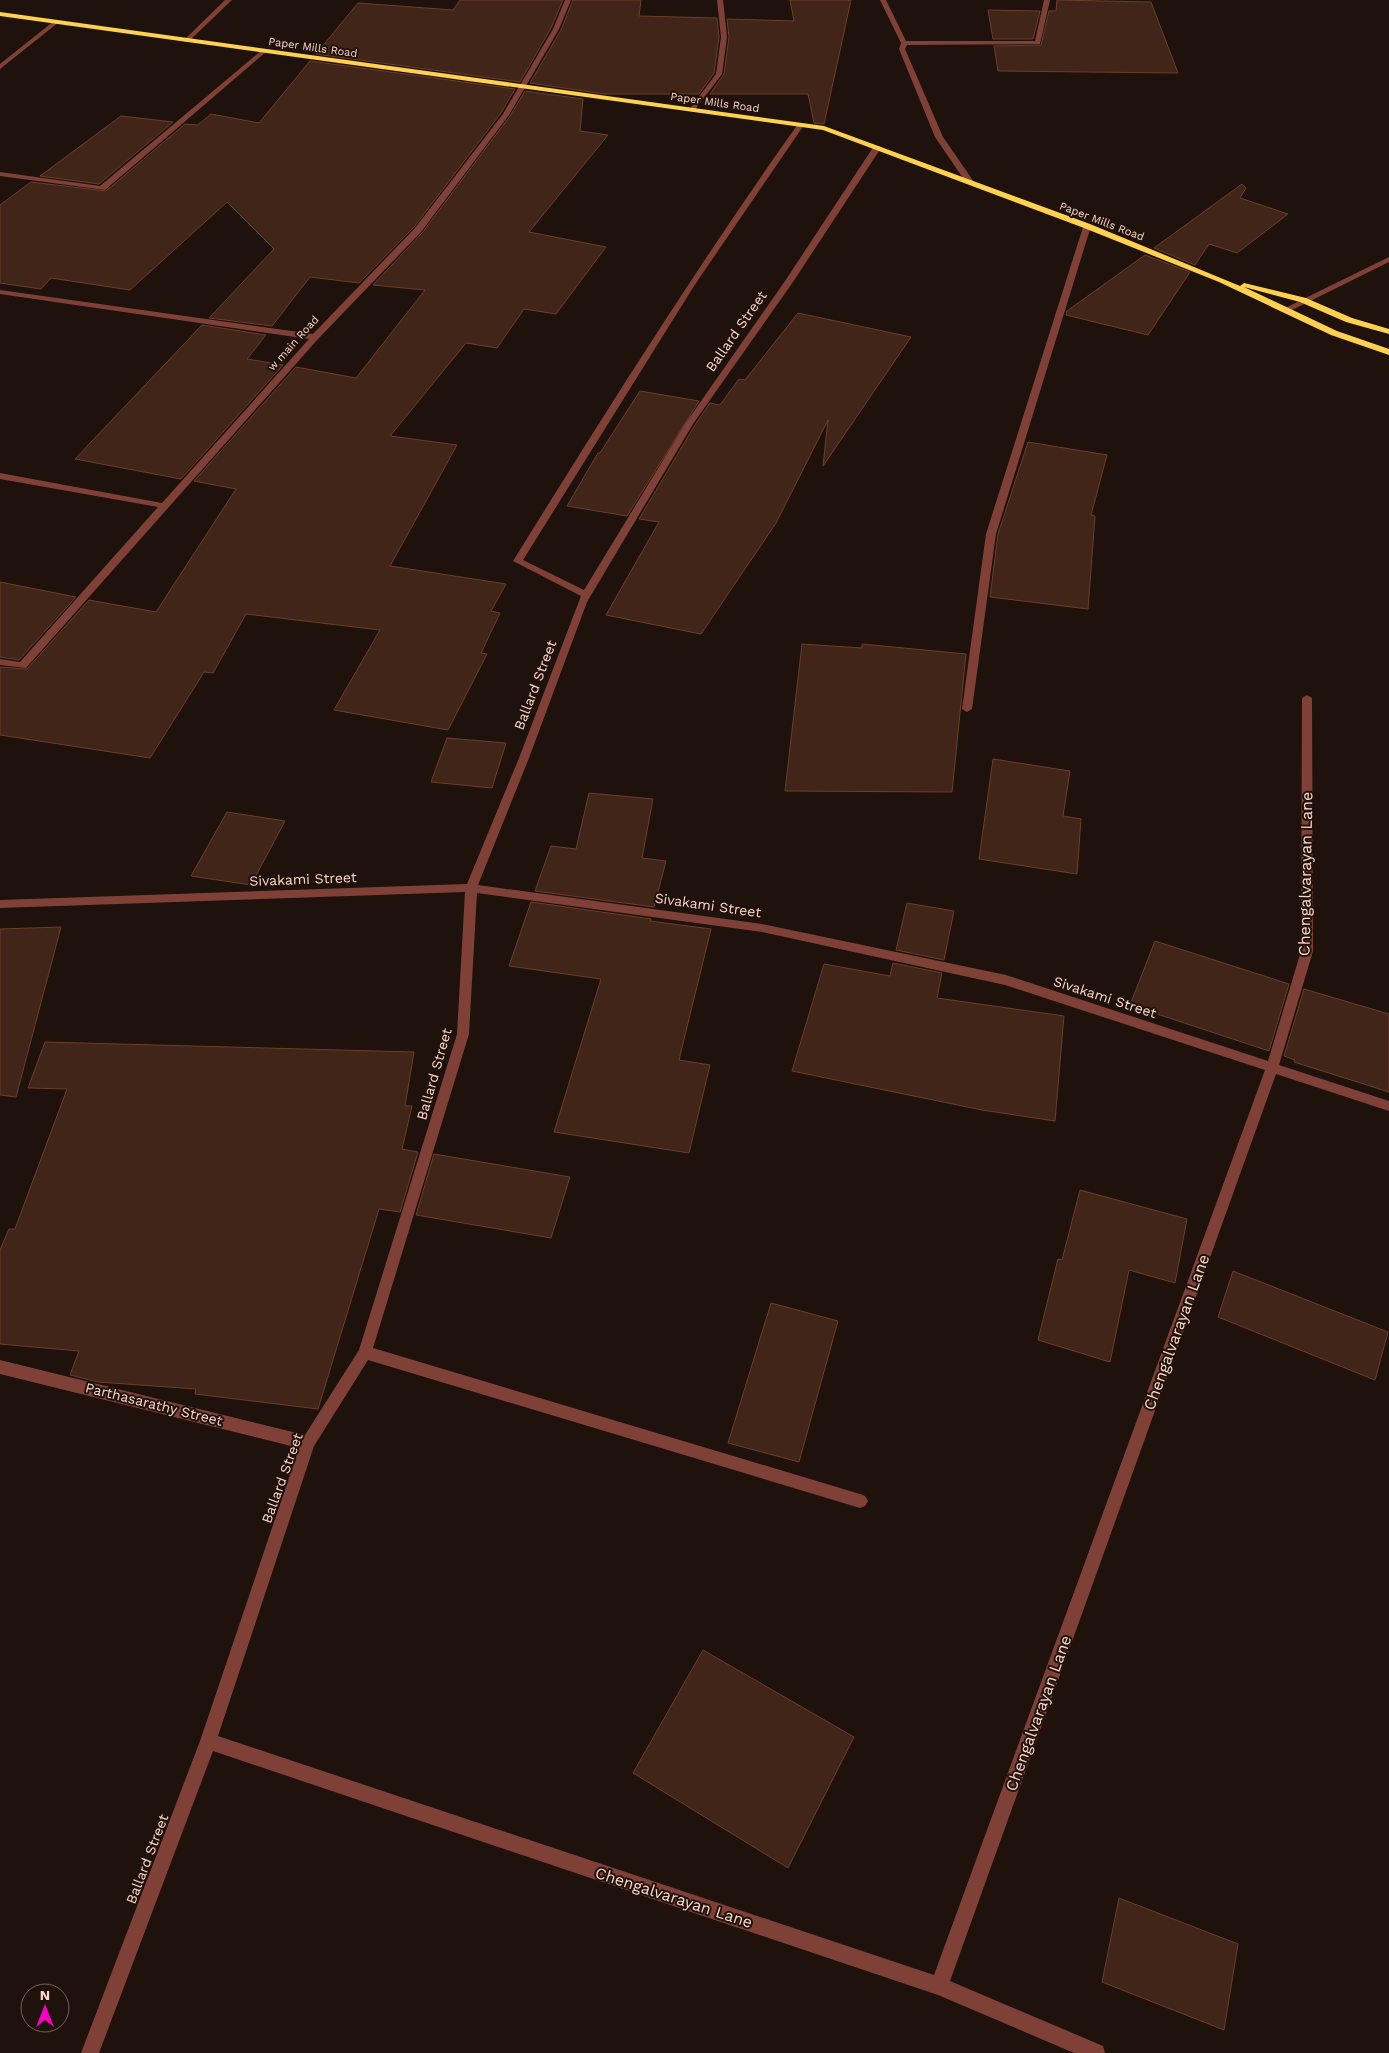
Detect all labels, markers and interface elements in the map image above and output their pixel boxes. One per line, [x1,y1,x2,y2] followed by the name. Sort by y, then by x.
[268,35,358,60] street label: Paper Mills Road
[670,90,760,115] street label: Paper Mills Road
[1058,199,1146,244] street label: Paper Mills Road
[702,288,770,374] street label: Ballard Street
[265,313,322,374] street label: w main Road
[511,638,559,732] street label: Ballard Street
[1295,792,1316,956] street label: Chengalvarayan Lane
[249,869,357,889] street label: Sivakami Street
[654,890,762,920] street label: Sivakami Street
[1051,973,1159,1021] street label: Sivakami Street
[413,1026,455,1122] street label: Ballard Street
[1139,1252,1214,1413] street label: Chengalvarayan Lane
[84,1379,224,1429] street label: Parthasarathy Street
[258,1431,306,1525] street label: Ballard Street
[1001,1633,1076,1794] street label: Chengalvarayan Lane
[123,1812,171,1906] street label: Ballard Street
[593,1863,755,1932] street label: Chengalvarayan Lane
[20,1983,70,2033] north arrow
[40,1987,50,2003] text: N

